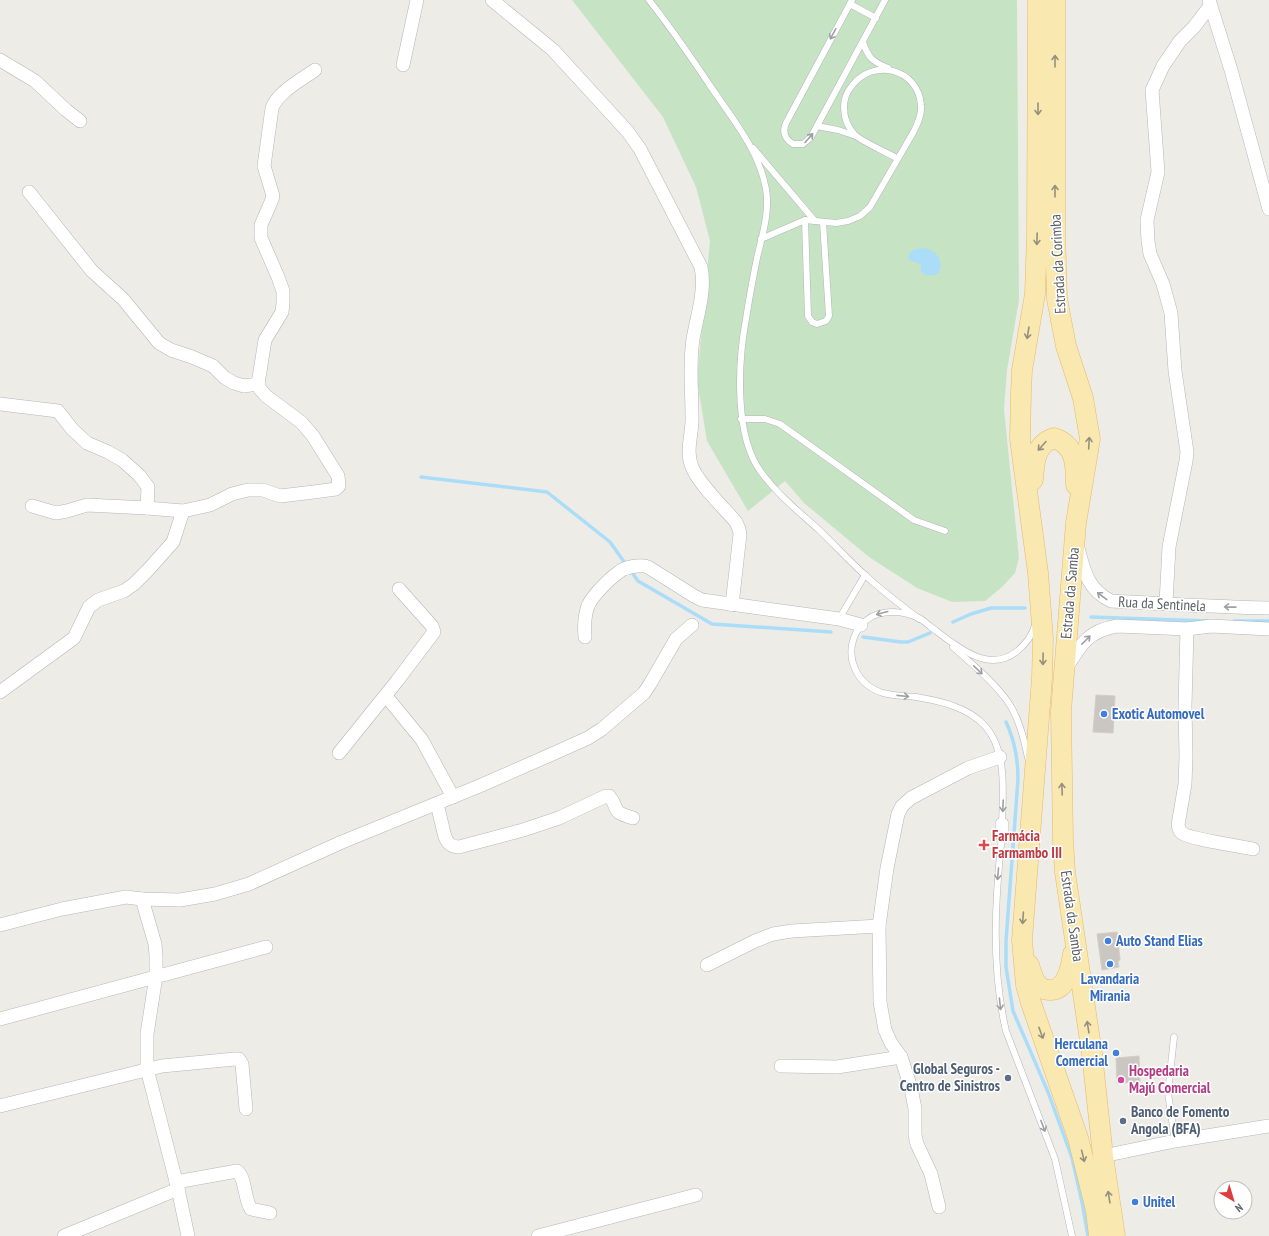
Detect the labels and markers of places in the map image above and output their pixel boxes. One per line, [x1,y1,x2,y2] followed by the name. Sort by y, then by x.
[1112,704,1205,723] place label: Exotic Automovel
[1099,709,1109,719] marker: Exotic Automovel
[992,826,1062,862] place label: Farmácia Farmambo III
[979,840,989,850] marker: Farmácia Farmambo III
[1115,931,1203,950] place label: Auto Stand Elias
[1103,936,1113,946] marker: Auto Stand Elias
[1105,959,1115,969] marker: Lavandaria Mirania
[1081,969,1139,1005] place label: Lavandaria Mirania
[1054,1034,1108,1070] place label: Herculana Comercial
[1111,1048,1121,1058] marker: Herculana Comercial
[900,1059,1000,1095] place label: Global Seguros - Centro de Sinistros
[1129,1061,1211,1097] place label: Hospedaria Majú Comercial
[1003,1073,1013,1083] marker: Global Seguros - Centro de Sinistros
[1116,1075,1126,1085] marker: Hospedaria Majú Comercial
[1130,1102,1230,1138] place label: Banco de Fomento Angola (BFA)
[1118,1116,1128,1126] marker: Banco de Fomento Angola (BFA)
[1143,1192,1176,1211] place label: Unitel
[1130,1197,1140,1207] marker: Unitel

